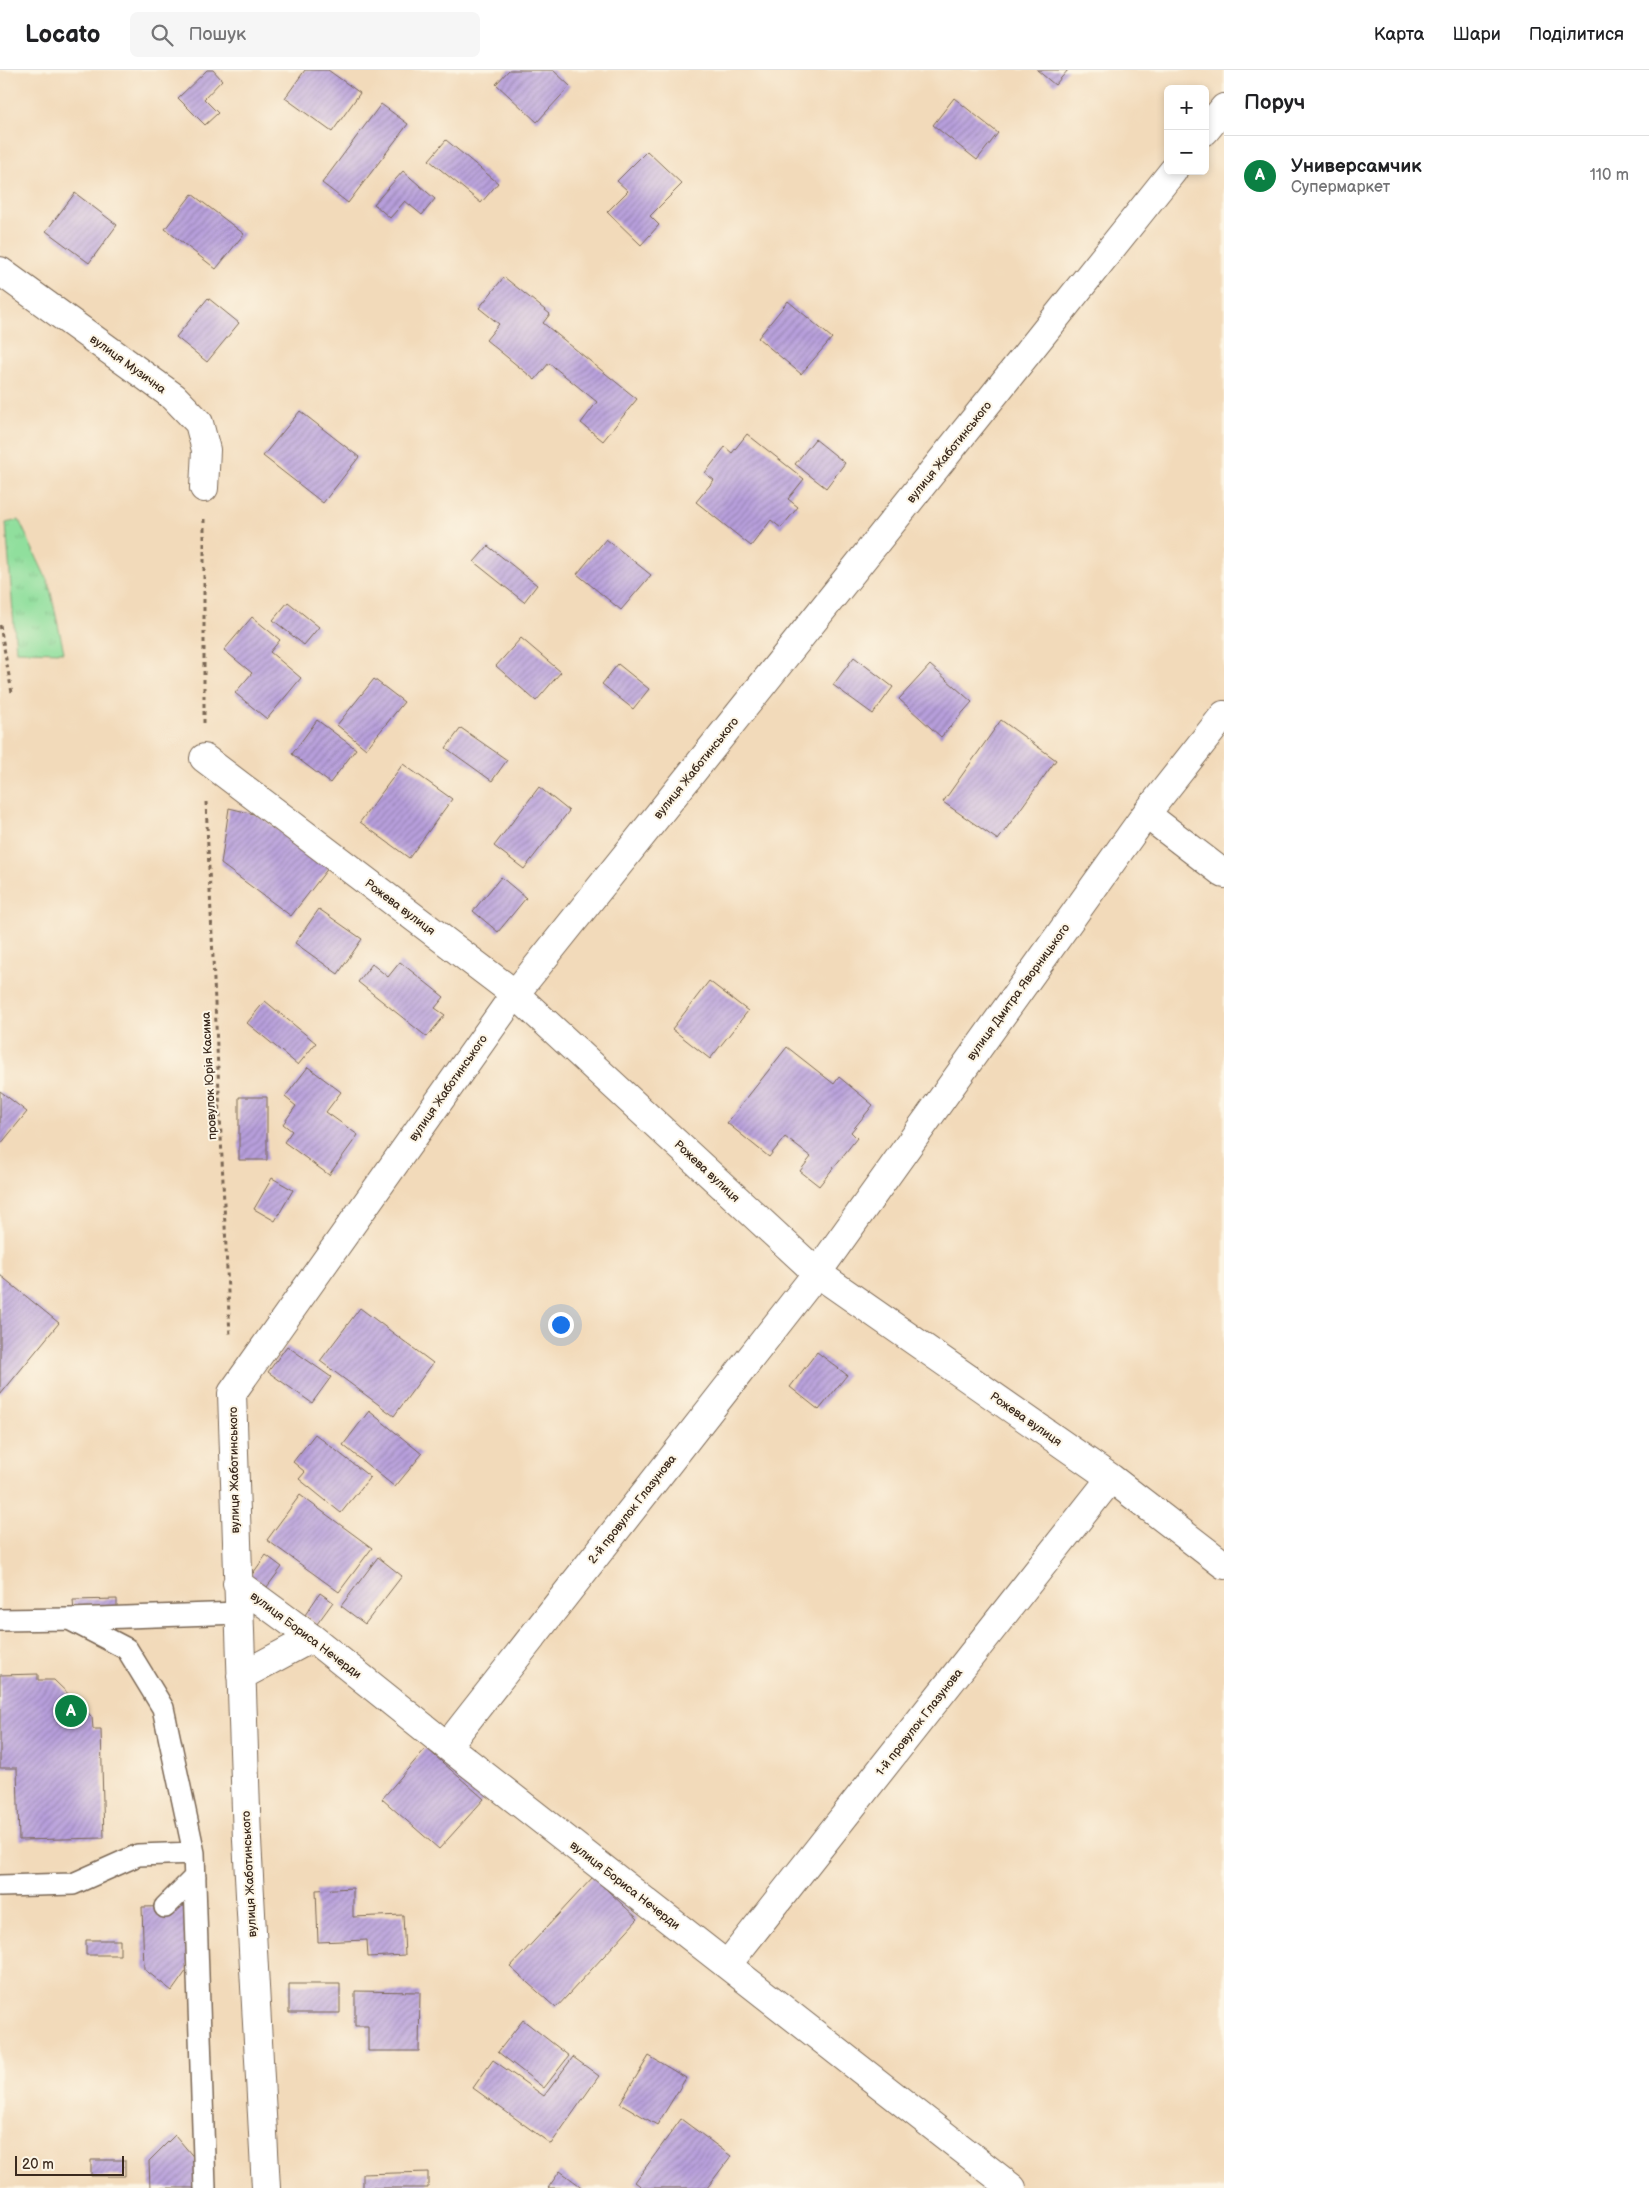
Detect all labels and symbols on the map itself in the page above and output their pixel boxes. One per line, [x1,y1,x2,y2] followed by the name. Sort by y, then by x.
[87,332,169,397] street label: вулиця Музична
[904,398,995,506] street label: вулиця Жаботинського
[651,714,742,822] street label: вулиця Жаботинського
[361,876,438,939] street label: Рожева вулиця
[964,921,1073,1064] street label: вулиця Дмитра Яворницького
[199,1012,220,1140] street label: провулок Юрія Касима
[406,1032,491,1144] street label: вулиця Жаботинського
[671,1137,743,1206] street label: Рожева вулиця
[548,1312,574,1338] your location
[987,1389,1065,1450] street label: Рожева вулиця
[226,1407,243,1533] street label: вулиця Жаботинського
[585,1452,680,1567] street label: 2-й провулок Глазунова
[247,1589,364,1682] street label: вулиця Бориса Нечерди
[873,1666,966,1779] street label: 1-й провулок Глазунова
[55,1692,87,1730] pin: A
[239,1810,260,1938] street label: вулиця Жаботинського
[567,1838,683,1933] street label: вулиця Бориса Нечерди
[15,2153,124,2176] scale bar

